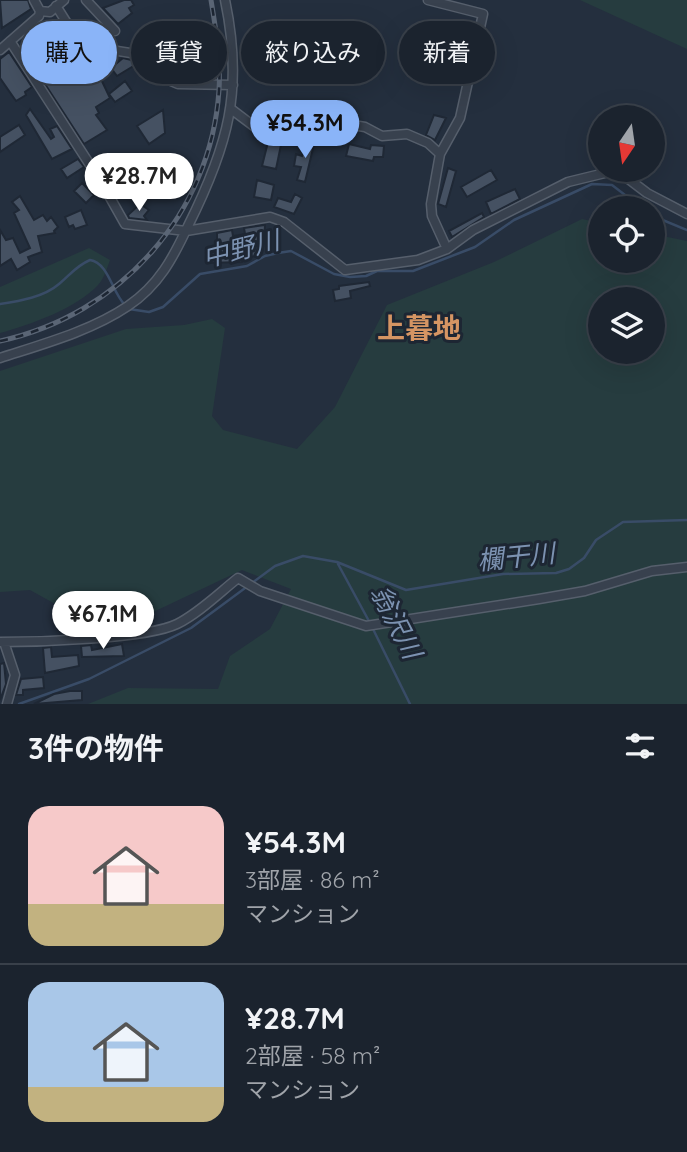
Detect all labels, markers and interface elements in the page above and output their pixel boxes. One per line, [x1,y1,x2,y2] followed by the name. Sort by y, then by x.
[21,21,117,84] chip: 購入
[131,21,227,84] chip: 賃貸
[241,21,385,84] chip: 絞り込み
[399,21,495,84] chip: 新着
[248,100,362,160] pin: ¥54.3M
[588,105,665,182] north arrow
[588,105,665,364] map controls
[266,108,344,137] text: ¥54.3M
[82,154,196,213] pin: ¥28.7M
[101,161,177,190] text: ¥28.7M
[588,196,665,273] button: locate
[199,222,286,274] water label: 中野川
[588,287,665,364] button: layers
[377,310,461,345] district label: 上暮地
[475,536,559,577] water label: 欄干川
[364,580,430,667] water label: 翁沢川
[46,592,160,651] pin: ¥67.1M
[68,599,138,628] text: ¥67.1M
[621,727,659,765] icon: filters
[28,729,164,767] text: 3件の物件
[245,823,346,861] text: ¥54.3M
[84,834,168,918] icon: home
[245,865,379,894] text: 3部屋 · 86 m²
[245,899,360,928] text: マンション
[245,999,345,1037] text: ¥28.7M
[84,1010,168,1094] icon: home
[245,1041,380,1070] text: 2部屋 · 58 m²
[245,1075,360,1104] text: マンション

